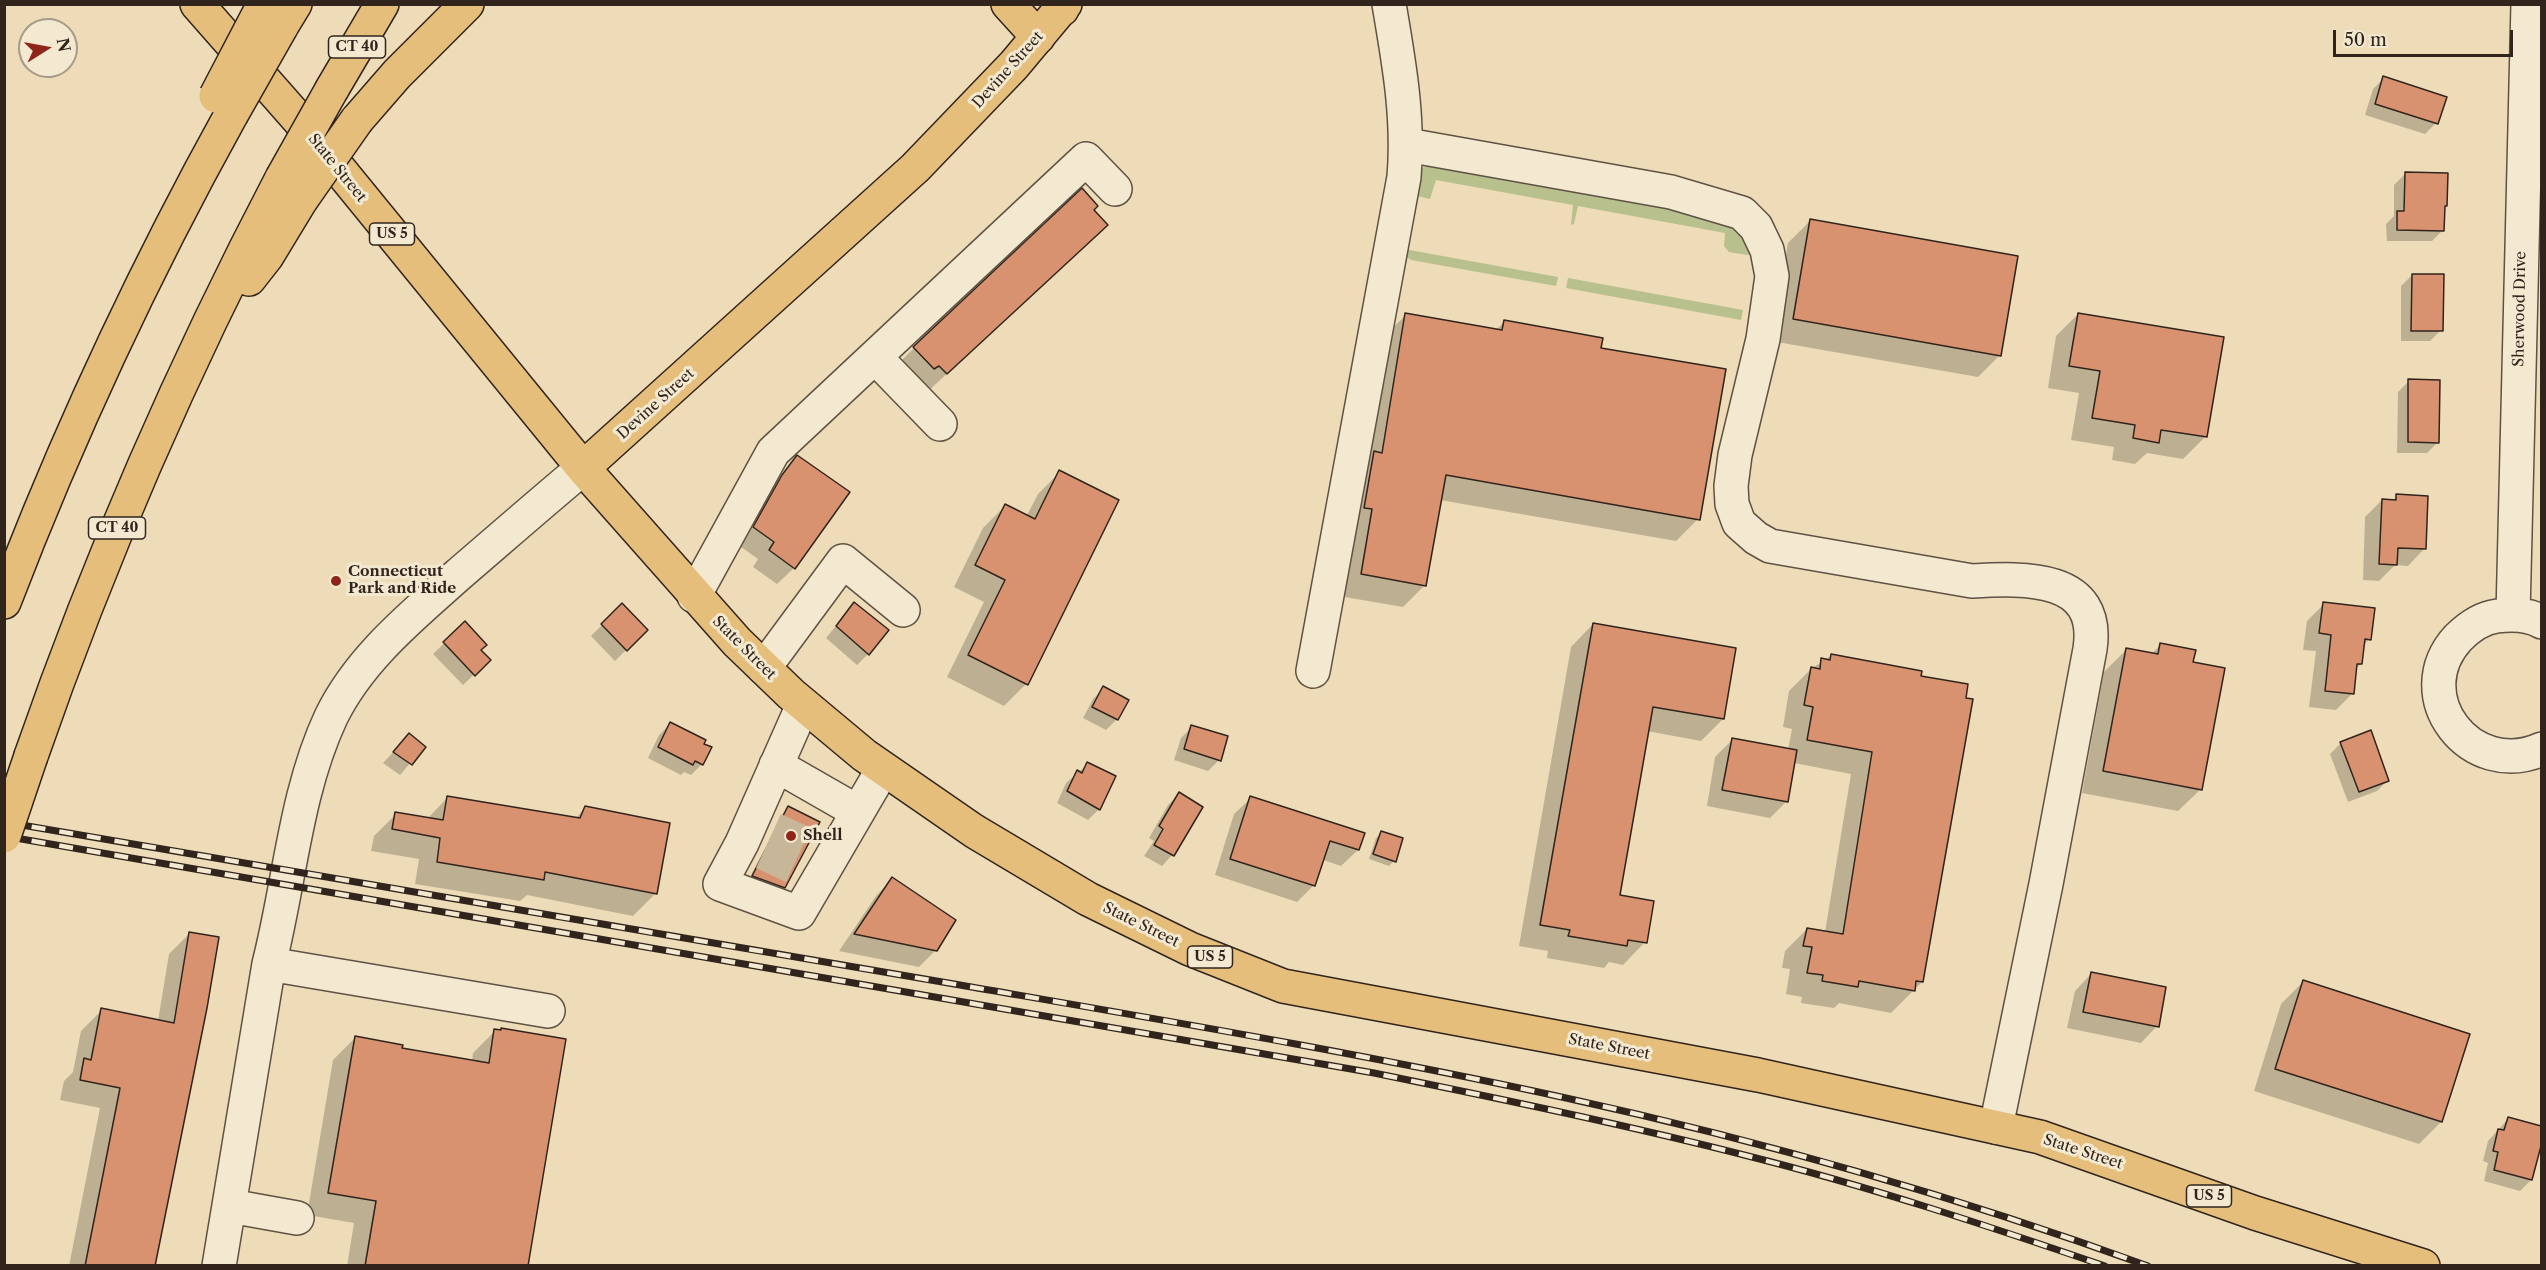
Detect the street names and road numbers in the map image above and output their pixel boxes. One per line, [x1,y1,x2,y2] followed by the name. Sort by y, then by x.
[969,28,1047,112] street label: Devine Street
[328,36,386,58] road number: CT 40
[304,130,370,206] street label: State Street
[370,223,414,245] road number: US 5
[2510,251,2530,367] street label: Sherwood Drive
[614,365,698,443] street label: Devine Street
[88,517,146,539] road number: CT 40
[708,612,780,684] street label: State Street
[1100,899,1182,951] street label: State Street
[1188,946,1232,968] road number: US 5
[1567,1030,1651,1064] street label: State Street
[2041,1131,2125,1173] street label: State Street
[2186,1185,2232,1207] road number: US 5

